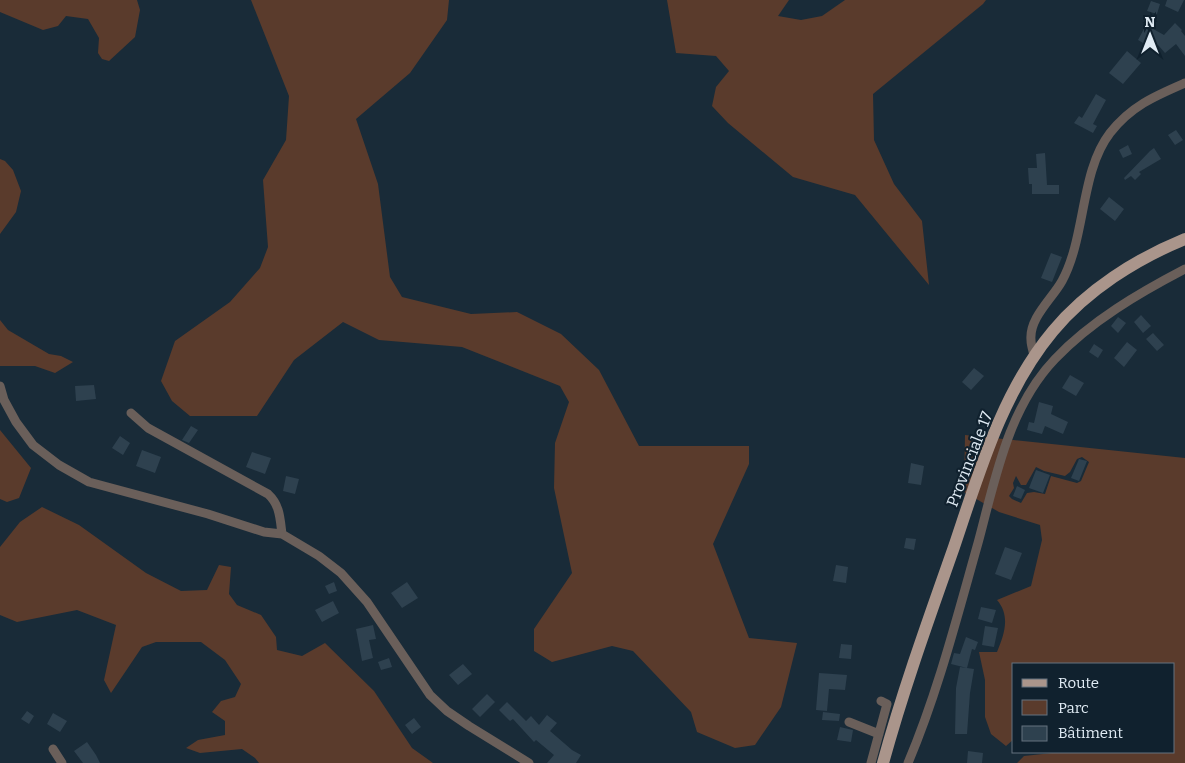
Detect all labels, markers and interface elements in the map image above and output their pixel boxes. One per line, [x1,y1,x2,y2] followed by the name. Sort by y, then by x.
[1125,10,1175,60] north arrow
[1145,14,1156,31] text: N
[943,409,996,509] street label: Provinciale 17
[1012,663,1175,753] legend
[1058,674,1099,692] text: Route
[1058,699,1089,717] text: Parc
[1058,724,1123,742] text: Bâtiment

